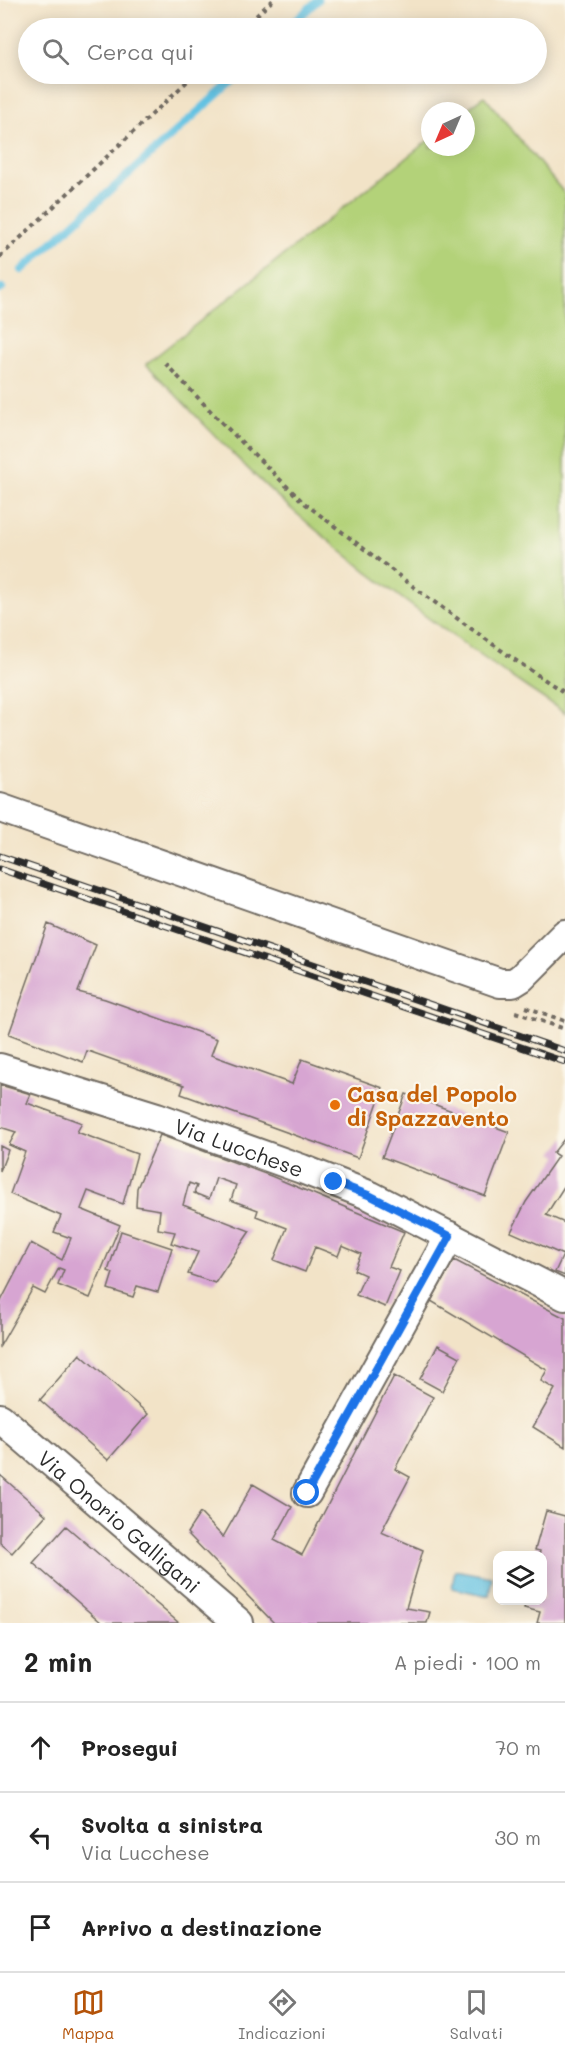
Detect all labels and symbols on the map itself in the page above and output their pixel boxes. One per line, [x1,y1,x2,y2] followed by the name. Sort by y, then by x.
[421,102,475,156] north arrow
[347,1080,517,1131] place label: Casa del Popolo di Spazzavento
[328,1098,342,1112] marker: Casa del Popolo di Spazzavento
[171,1111,308,1182] street label: Via Lucchese
[320,1168,346,1194] route end
[33,1444,207,1598] street label: Via Onorio Galligani
[293,1479,319,1505] route start

